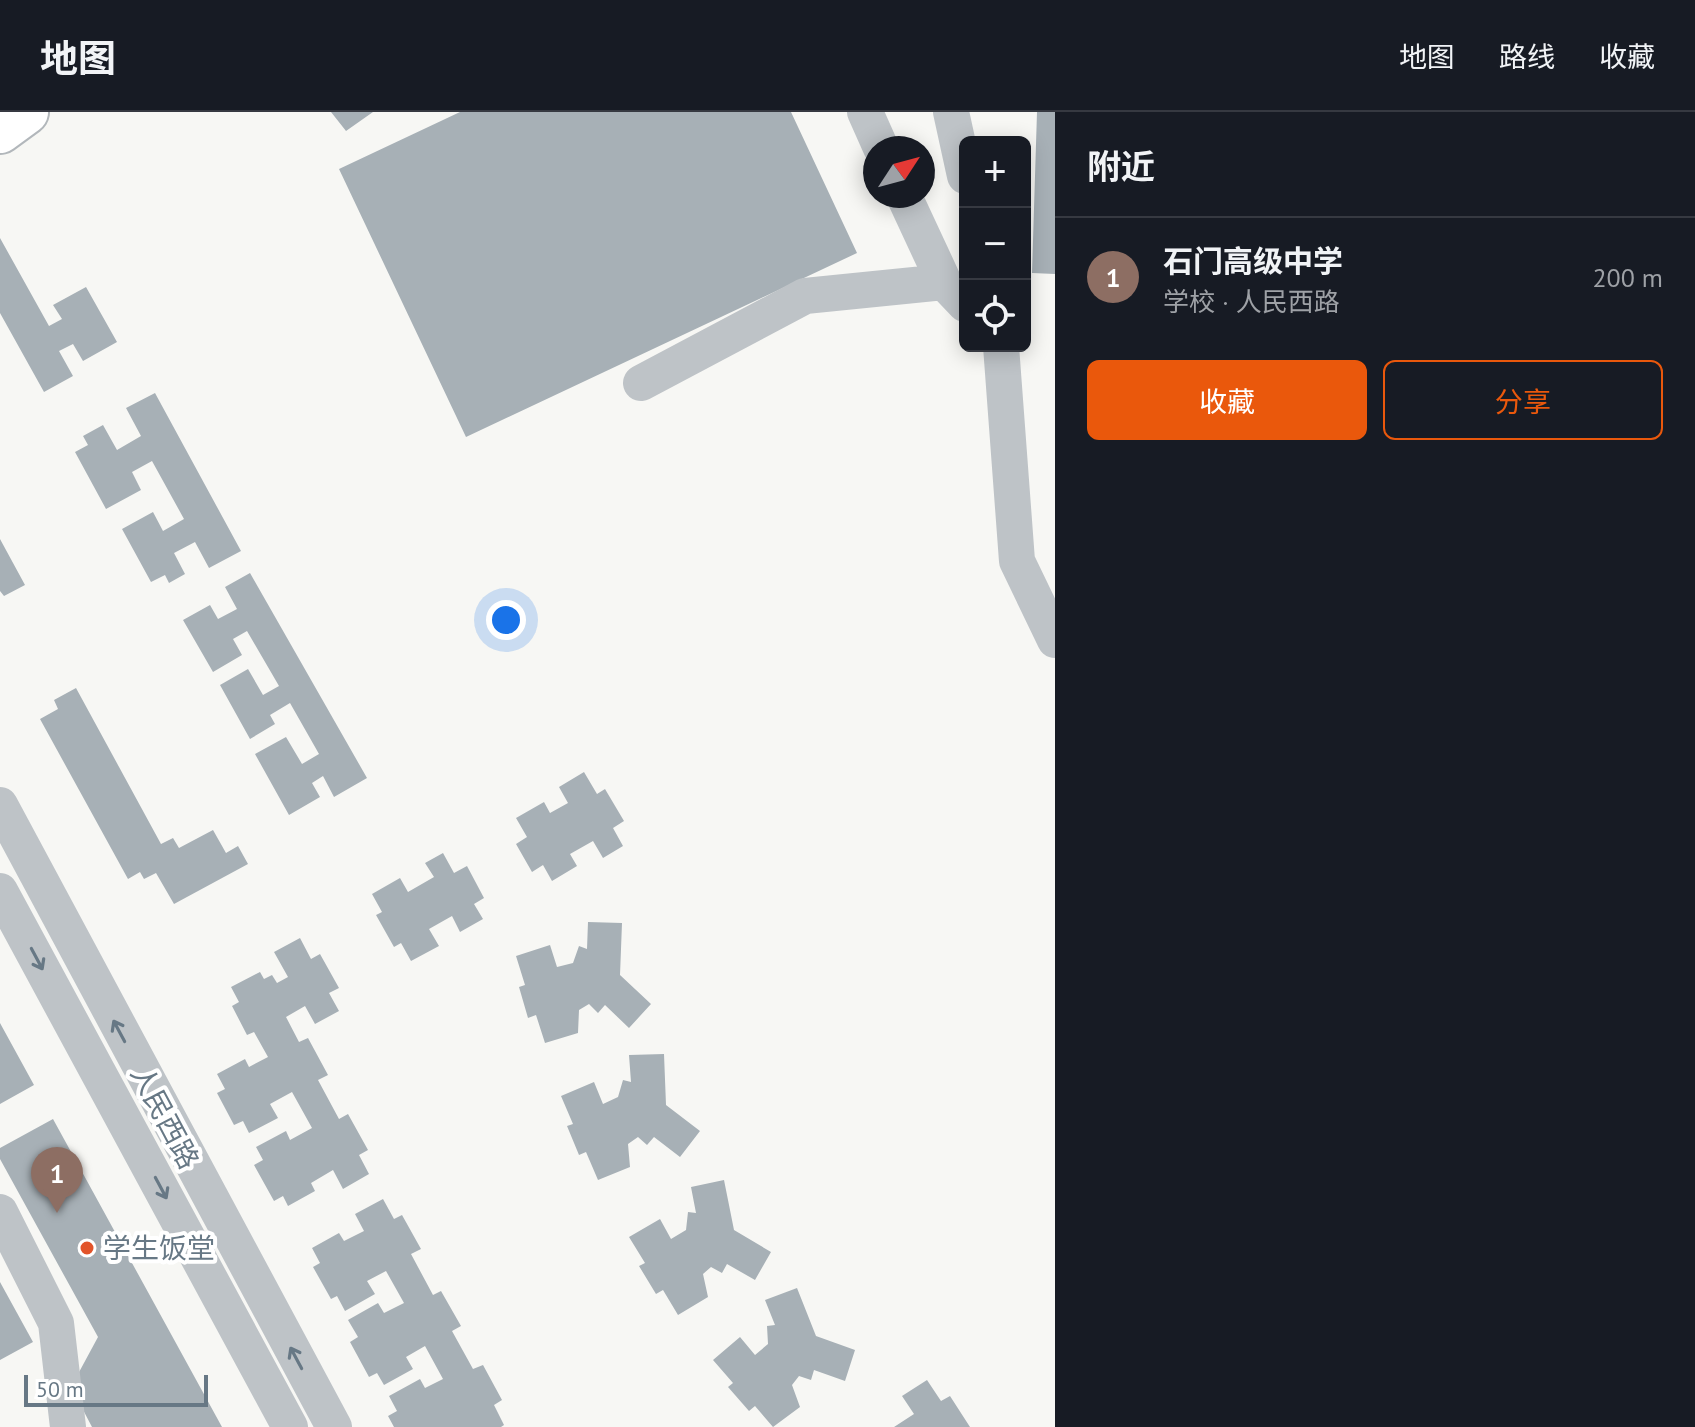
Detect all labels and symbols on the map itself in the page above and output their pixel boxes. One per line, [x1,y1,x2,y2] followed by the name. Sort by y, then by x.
[863,136,935,208] north arrow
[486,600,526,640] your location
[30,947,45,971] one-way arrow
[111,1020,126,1044] one-way arrow
[123,1059,208,1175] street label: 人民西路
[31,1147,83,1213] pin: 1
[153,1176,169,1199] one-way arrow
[103,1229,215,1266] place label: 学生饭堂
[78,1239,96,1257] marker: 学生饭堂
[288,1347,304,1371] one-way arrow
[24,1371,208,1407] scale bar

